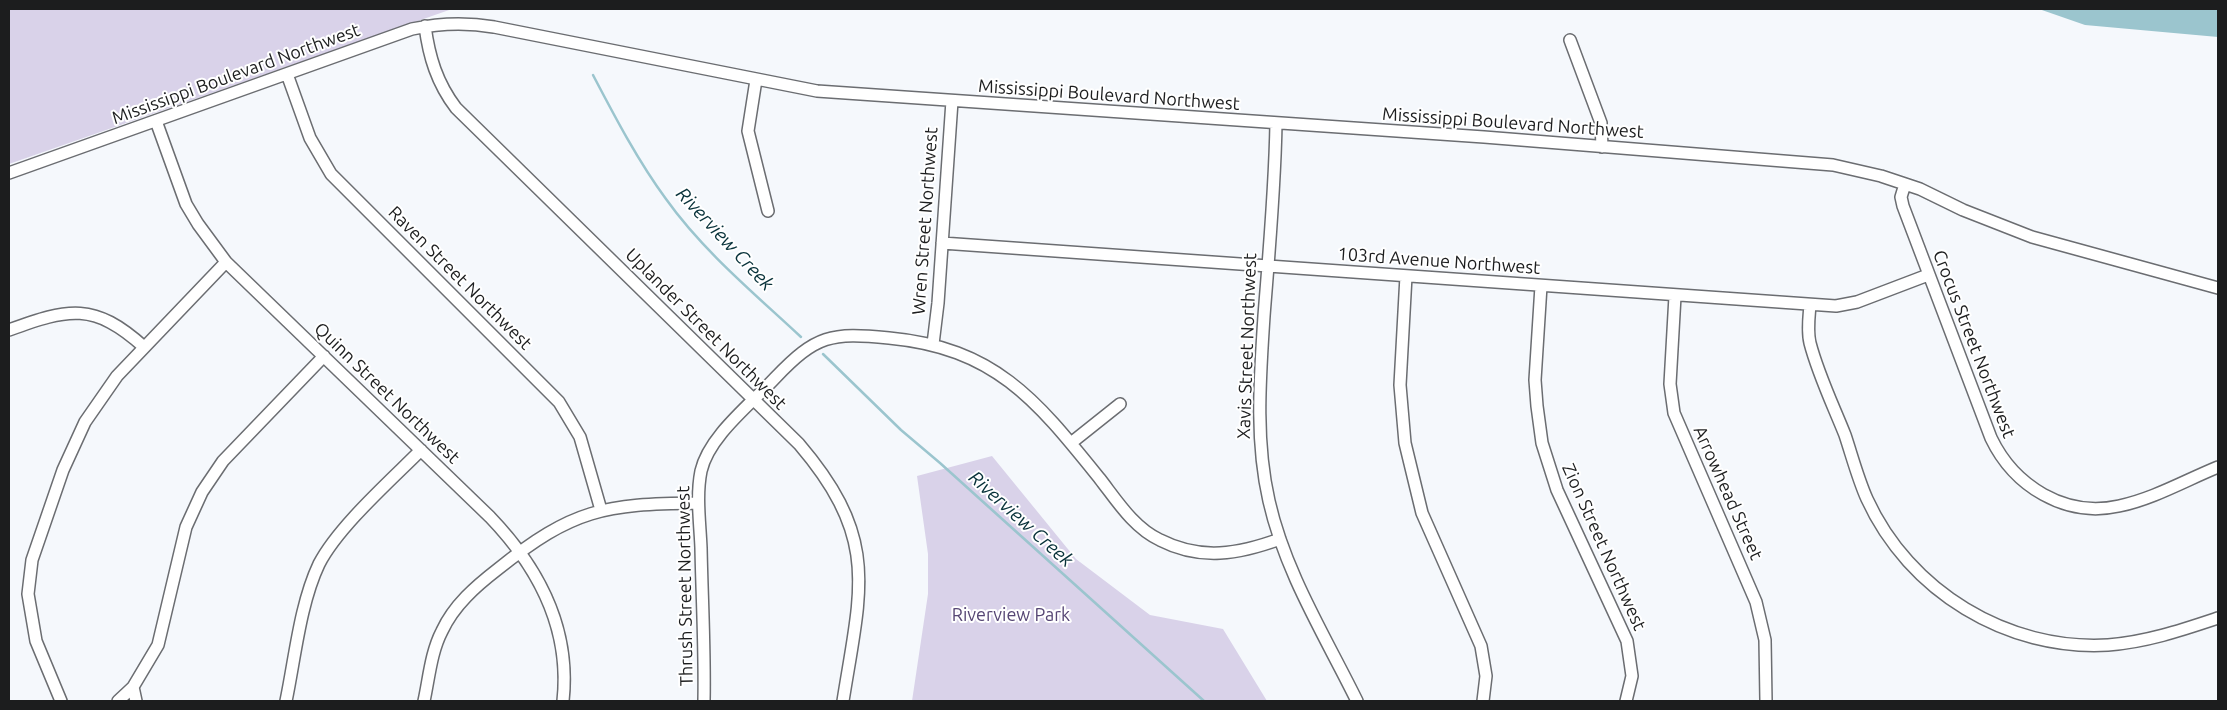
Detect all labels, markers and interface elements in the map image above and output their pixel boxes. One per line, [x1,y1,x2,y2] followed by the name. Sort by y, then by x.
[109,19,363,129] street label: Mississippi Boulevard Northwest
[977,75,1241,115] street label: Mississippi Boulevard Northwest
[1381,103,1645,143] street label: Mississippi Boulevard Northwest
[908,126,942,316] street label: Wren Street Northwest
[671,183,779,295] water label: Riverview Creek
[384,202,536,354] street label: Raven Street Northwest
[1337,243,1541,279] street label: 103rd Avenue Northwest
[621,244,791,414] street label: Uplander Street Northwest
[1928,247,2020,441] street label: Crocus Street Northwest
[1233,253,1261,439] street label: Xavis Street Northwest
[310,318,464,468] street label: Quinn Street Northwest
[1689,423,1767,563] street label: Arrowhead Street
[1557,460,1651,634] street label: Zion Street Northwest
[964,466,1078,572] water label: Riverview Creek
[672,486,698,686] street label: Thrush Street Northwest
[952,604,1070,626] park label: Riverview Park

